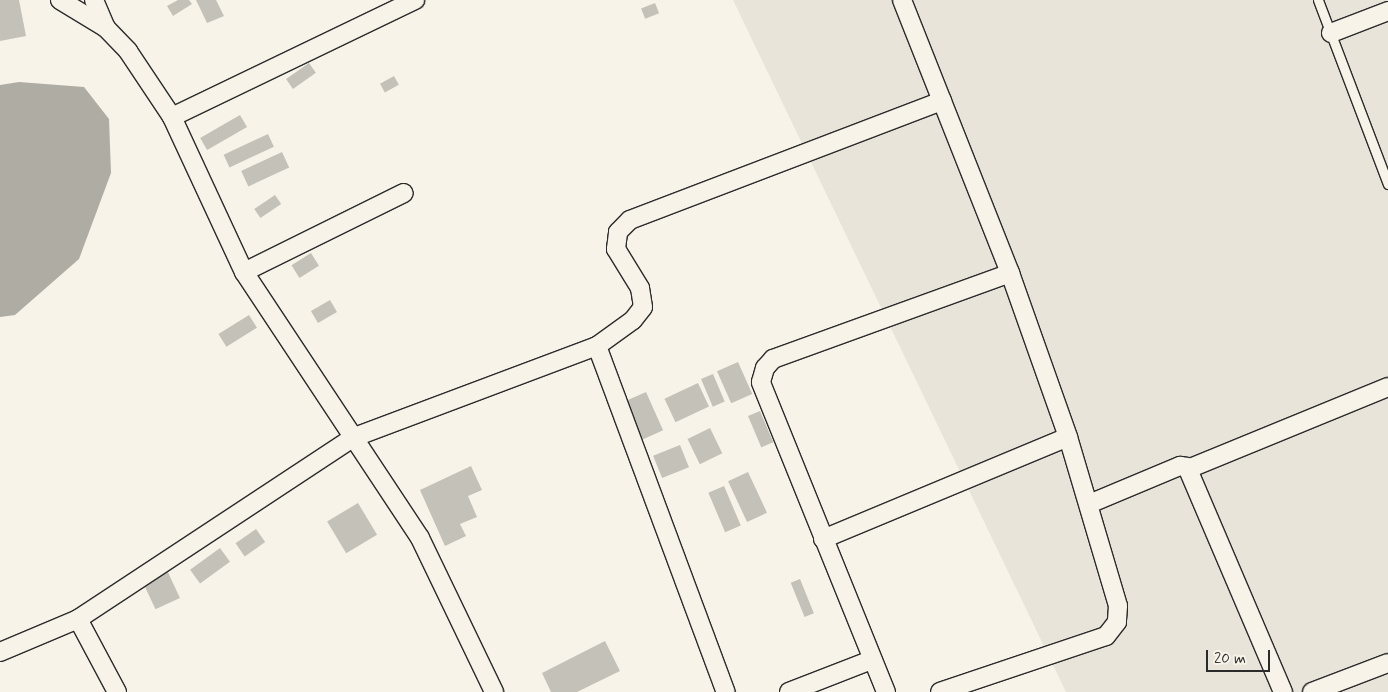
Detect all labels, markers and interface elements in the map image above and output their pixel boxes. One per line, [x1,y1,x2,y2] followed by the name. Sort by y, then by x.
[1208,640,1272,672] scale bar
[1214,649,1246,669] text: 20 m

